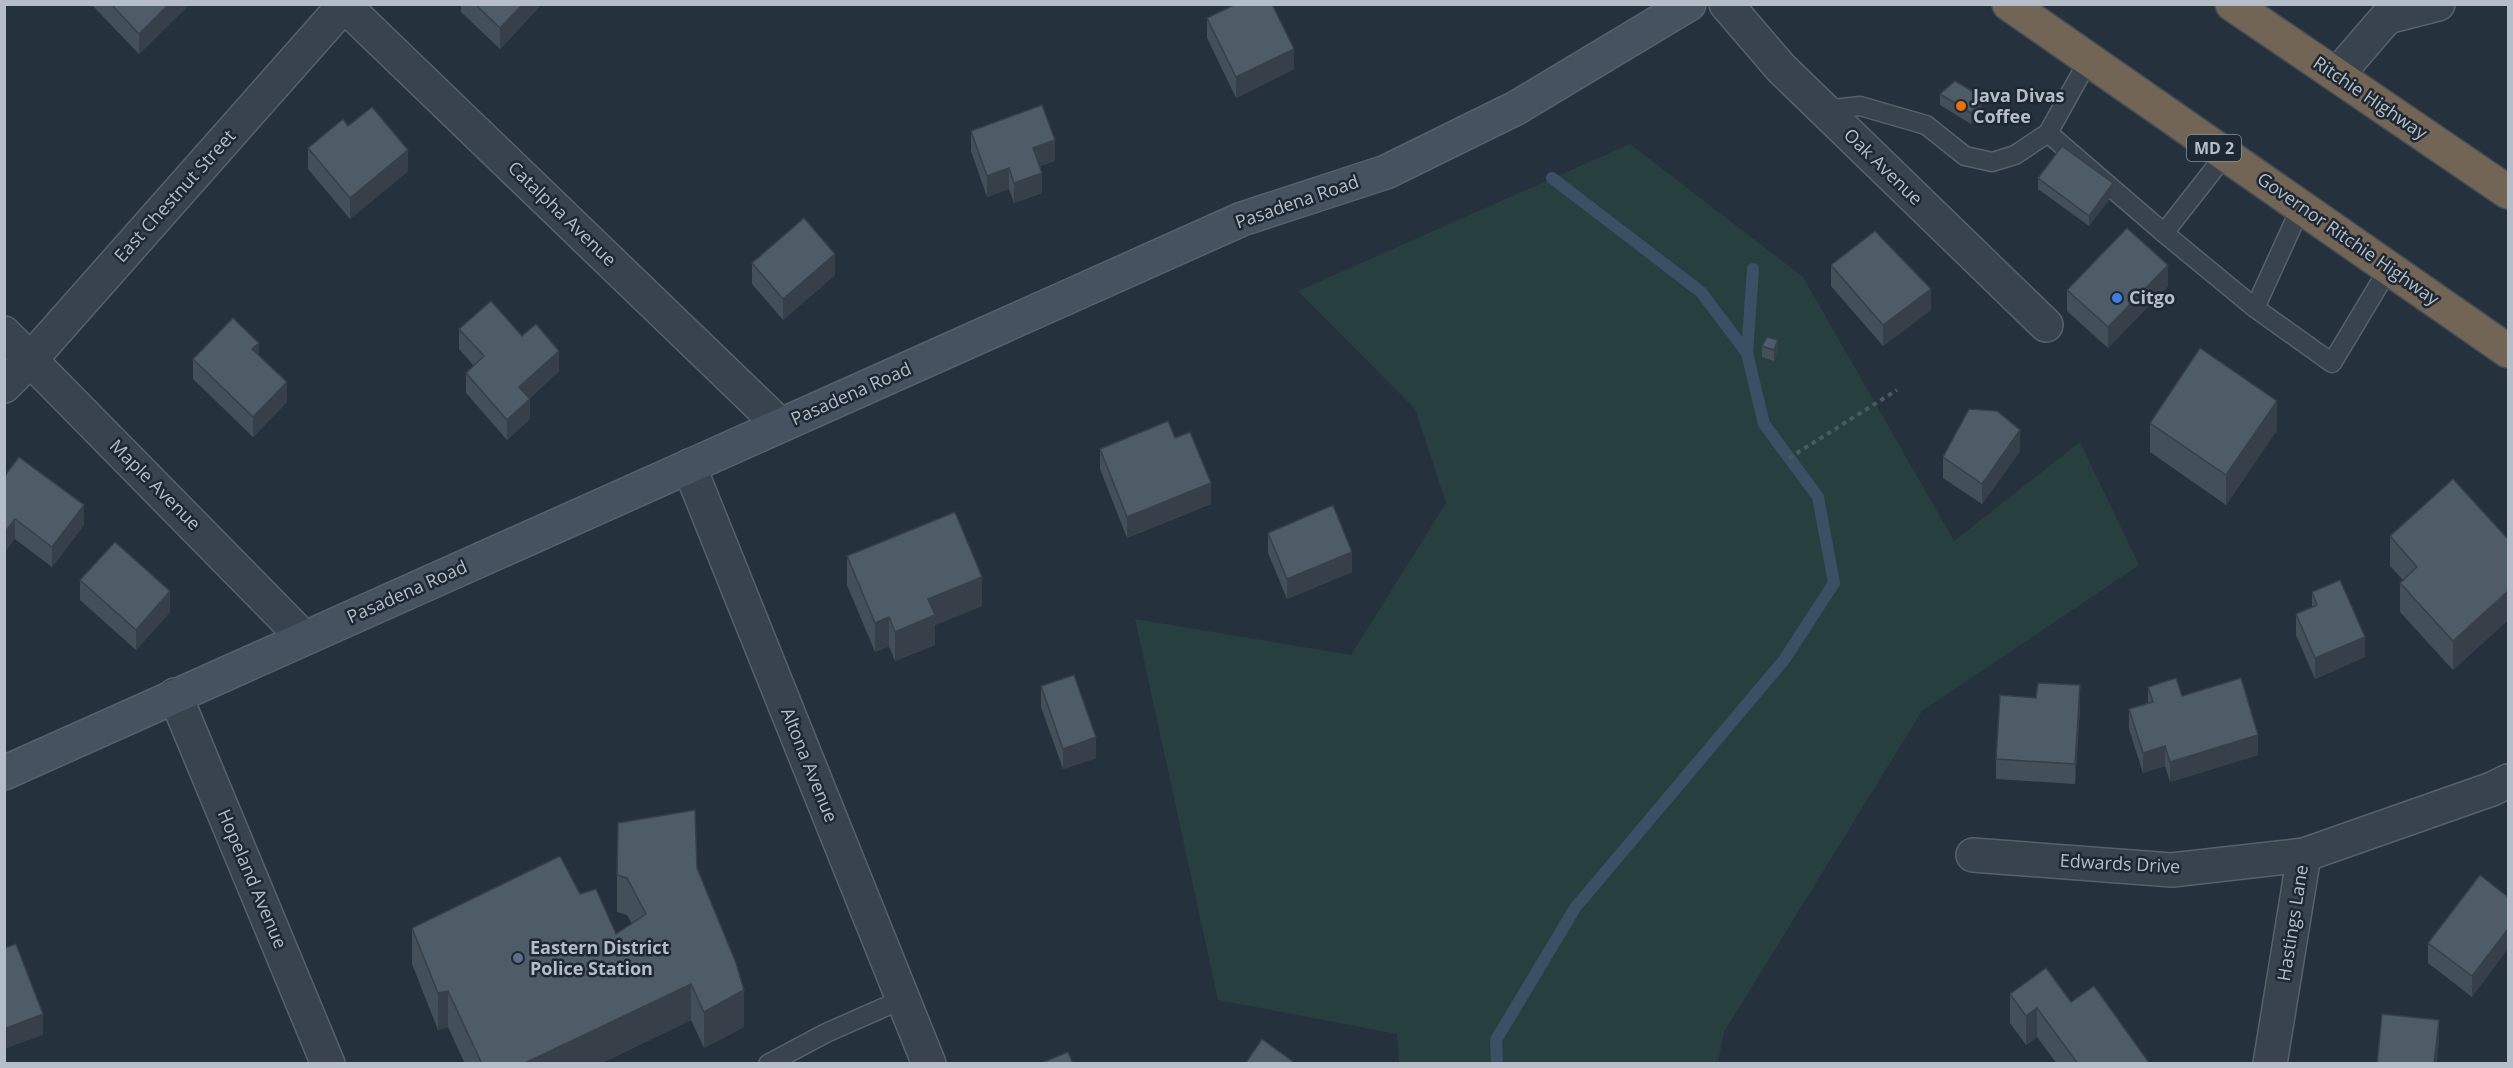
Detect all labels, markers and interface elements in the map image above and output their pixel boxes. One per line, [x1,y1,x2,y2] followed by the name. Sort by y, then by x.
[2309,50,2433,145] street label: Ritchie Highway
[1971,83,2065,128] place label: Java Divas Coffee
[1954,99,1968,113] marker: Java Divas Coffee
[1839,123,1928,210] street label: Oak Avenue
[108,124,240,267] street label: East Chestnut Street
[2187,135,2241,161] road number: MD 2
[503,155,622,271] street label: Catalpha Avenue
[2253,166,2445,311] street label: Governor Ritchie Highway
[1232,169,1362,233] street label: Pasadena Road
[2129,285,2175,309] place label: Citgo
[2110,291,2124,305] marker: Citgo
[787,356,914,430] street label: Pasadena Road
[105,434,206,535] street label: Maple Avenue
[343,554,470,628] street label: Pasadena Road
[776,704,844,825] street label: Altona Avenue
[213,805,293,952] street label: Hopeland Avenue
[2059,848,2181,878] street label: Edwards Drive
[2271,863,2313,983] street label: Hastings Lane
[530,935,670,980] place label: Eastern District Police Station
[511,951,525,965] marker: Eastern District Police Station

